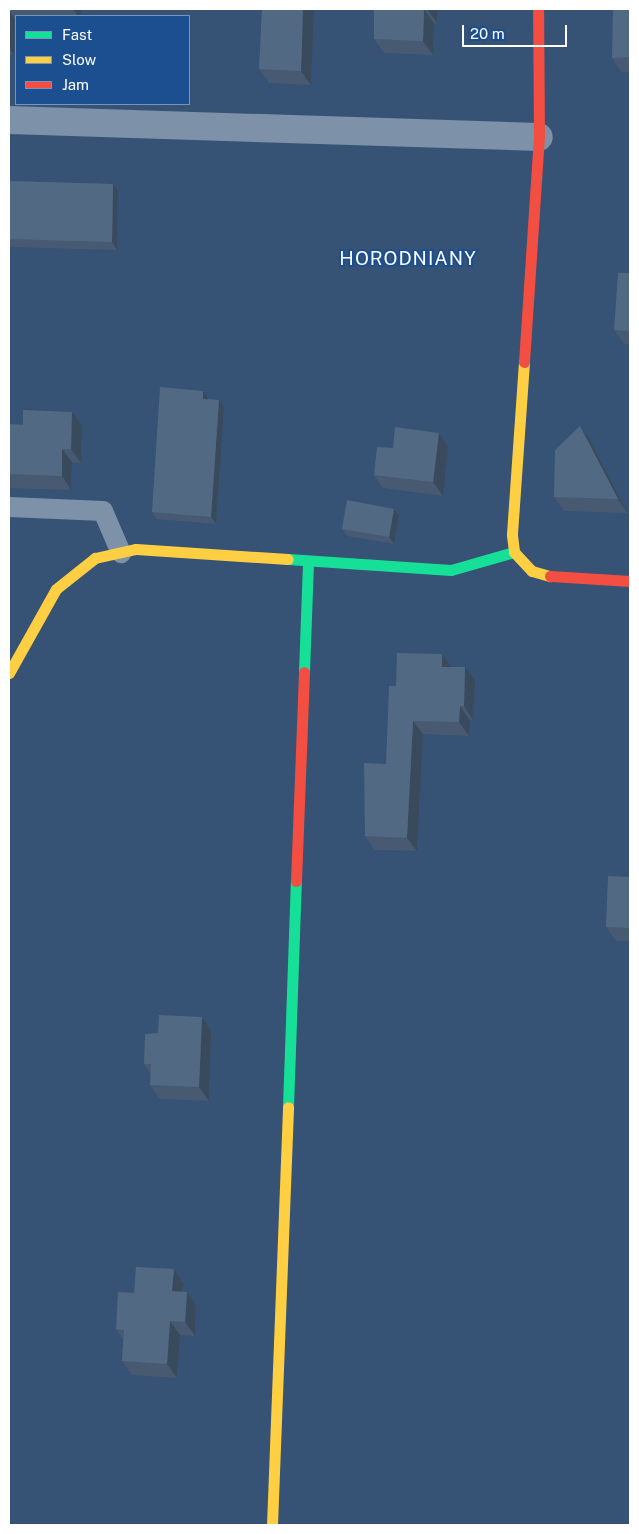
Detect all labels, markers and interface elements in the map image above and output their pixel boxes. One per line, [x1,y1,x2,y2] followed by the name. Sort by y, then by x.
[15,15,190,105] legend
[464,15,569,47] scale bar
[470,25,505,42] text: 20 m
[62,26,92,43] text: Fast
[62,51,96,68] text: Slow
[62,76,89,93] text: Jam
[338,248,478,270] district label: HORODNIANY

